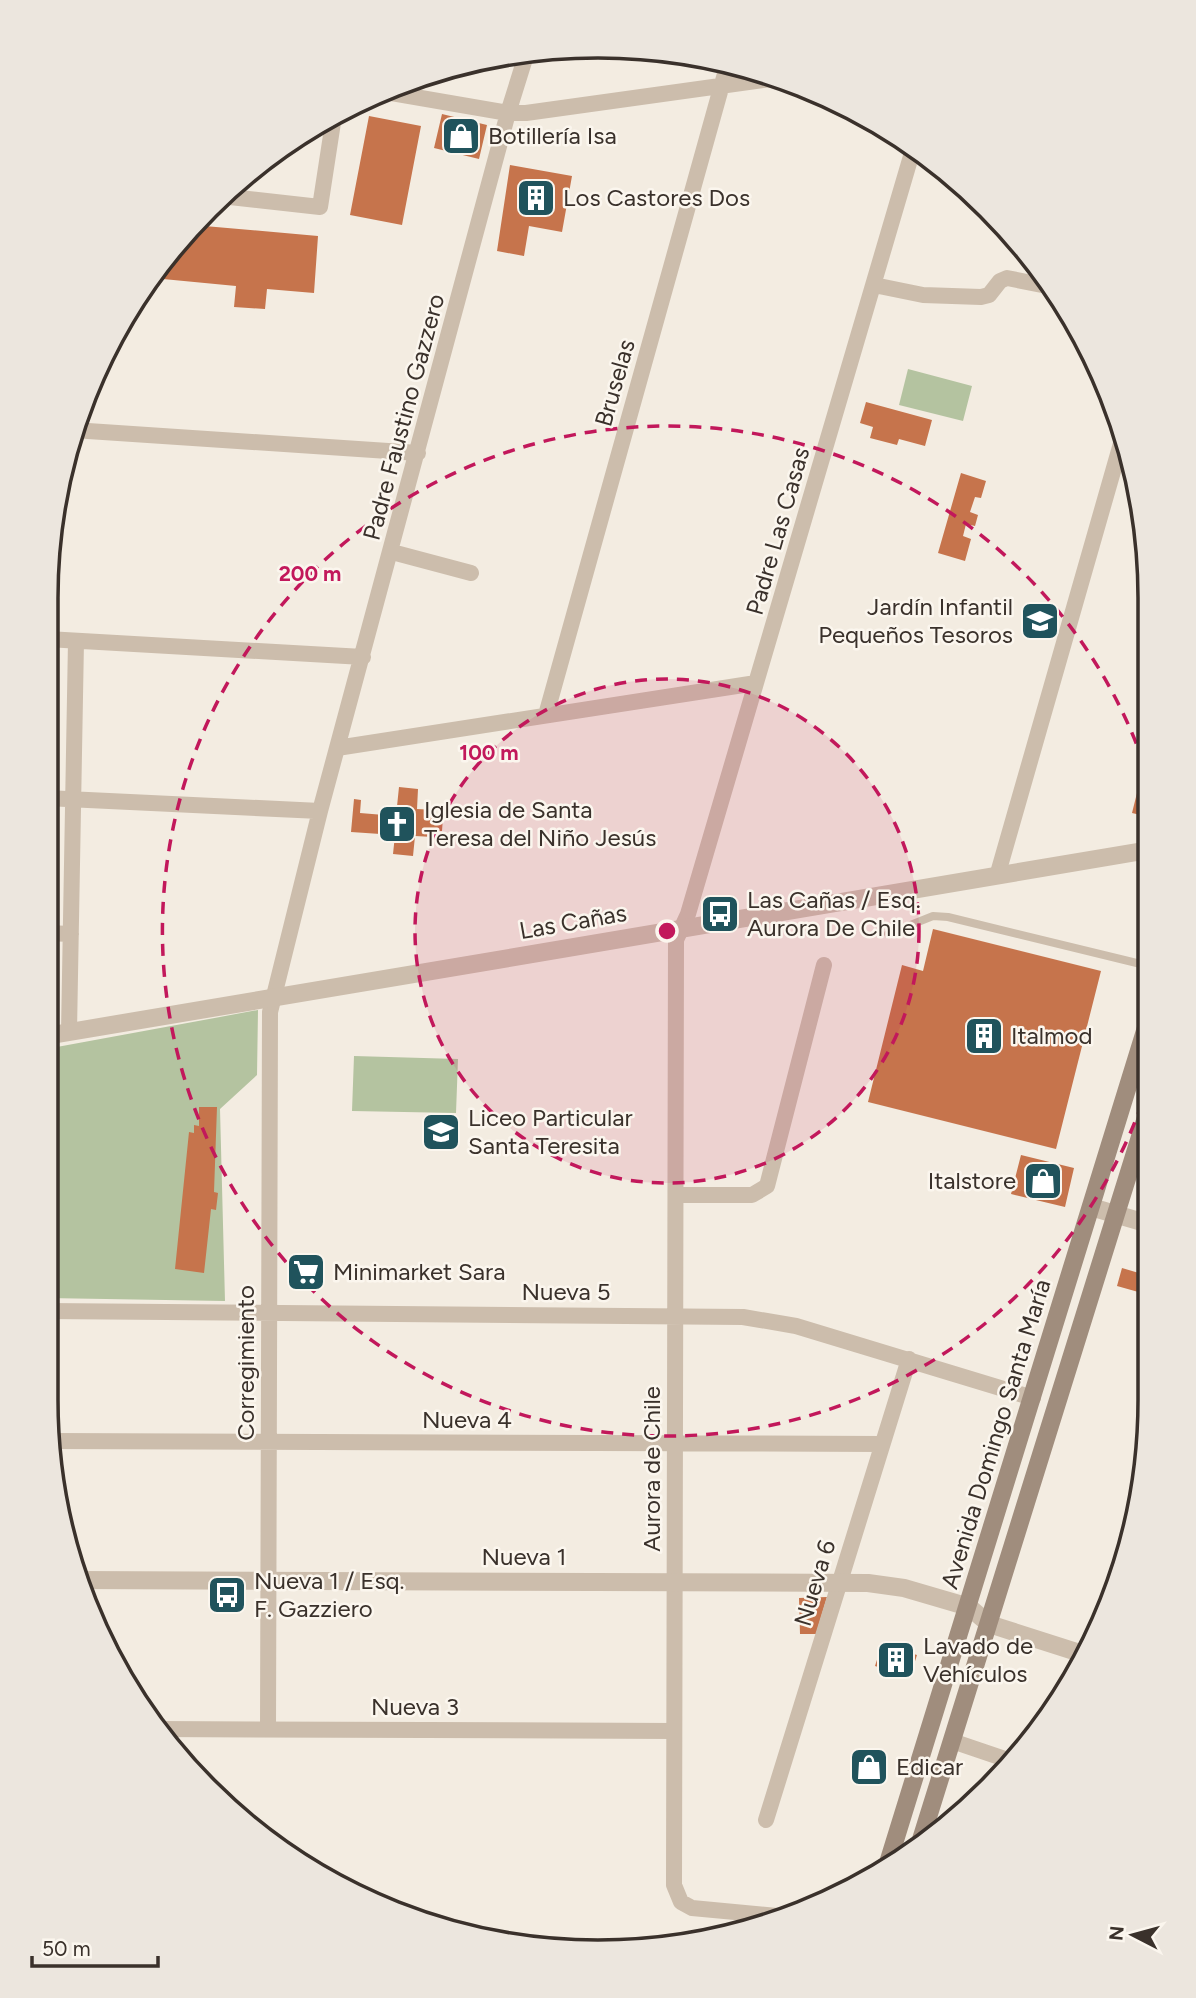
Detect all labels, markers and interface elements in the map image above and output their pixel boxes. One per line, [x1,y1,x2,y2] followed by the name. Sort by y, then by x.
[440,115,482,157] shop icon: Botillería Isa
[488,121,617,150] place label: Botillería Isa
[515,177,557,219] building icon: Los Castores Dos
[563,183,750,212] place label: Los Castores Dos
[357,290,450,543] street label: Padre Faustino Gazzero
[588,336,641,430] street label: Bruselas
[740,444,815,618] street label: Padre Las Casas
[279,561,341,586] text: 200 m
[818,592,1013,649] place label: Jardín Infantil Pequeños Tesoros
[1019,600,1061,642] school or university icon: Jardín Infantil Pequeños Tesoros
[459,740,519,765] text: 100 m
[424,795,656,852] place label: Iglesia de Santa Teresa del Niño Jesús
[376,803,418,845] church icon: Iglesia de Santa Teresa del Niño Jesús
[747,885,921,942] place label: Las Cañas / Esq. Aurora De Chile
[699,893,741,935] bus stop icon: Las Cañas / Esq. Aurora De Chile
[517,898,629,945] street label: Las Cañas
[655,919,679,943] centre of rings
[963,1015,1005,1057] building icon: Italmod
[1011,1021,1092,1050] place label: Italmod
[468,1103,633,1160] place label: Liceo Particular Santa Teresita
[420,1111,462,1153] school or university icon: Liceo Particular Santa Teresita
[1022,1160,1064,1202] shop icon: Italstore
[928,1166,1016,1195] place label: Italstore
[285,1251,327,1293] supermarket icon: Minimarket Sara
[333,1257,505,1286] place label: Minimarket Sara
[935,1276,1056,1592] street label: Avenida Domingo Santa María
[522,1277,610,1306] street label: Nueva 5
[231,1285,260,1441] street label: Corregimiento
[637,1386,666,1552] street label: Aurora de Chile
[422,1405,512,1434] street label: Nueva 4
[788,1536,841,1630] street label: Nueva 6
[481,1542,567,1571] street label: Nueva 1
[254,1566,404,1623] place label: Nueva 1 / Esq. F. Gazziero
[206,1574,248,1616] bus stop icon: Nueva 1 / Esq. F. Gazziero
[923,1631,1033,1688] place label: Lavado de Vehículos
[875,1639,917,1681] building icon: Lavado de Vehículos
[371,1692,459,1721] street label: Nueva 3
[848,1746,890,1788] shop icon: Edicar
[896,1752,963,1781] place label: Edicar
[1098,1900,1168,1970] north arrow
[32,1924,158,1968] scale bar
[1104,1925,1129,1942] text: N
[42,1936,91,1961] text: 50 m

